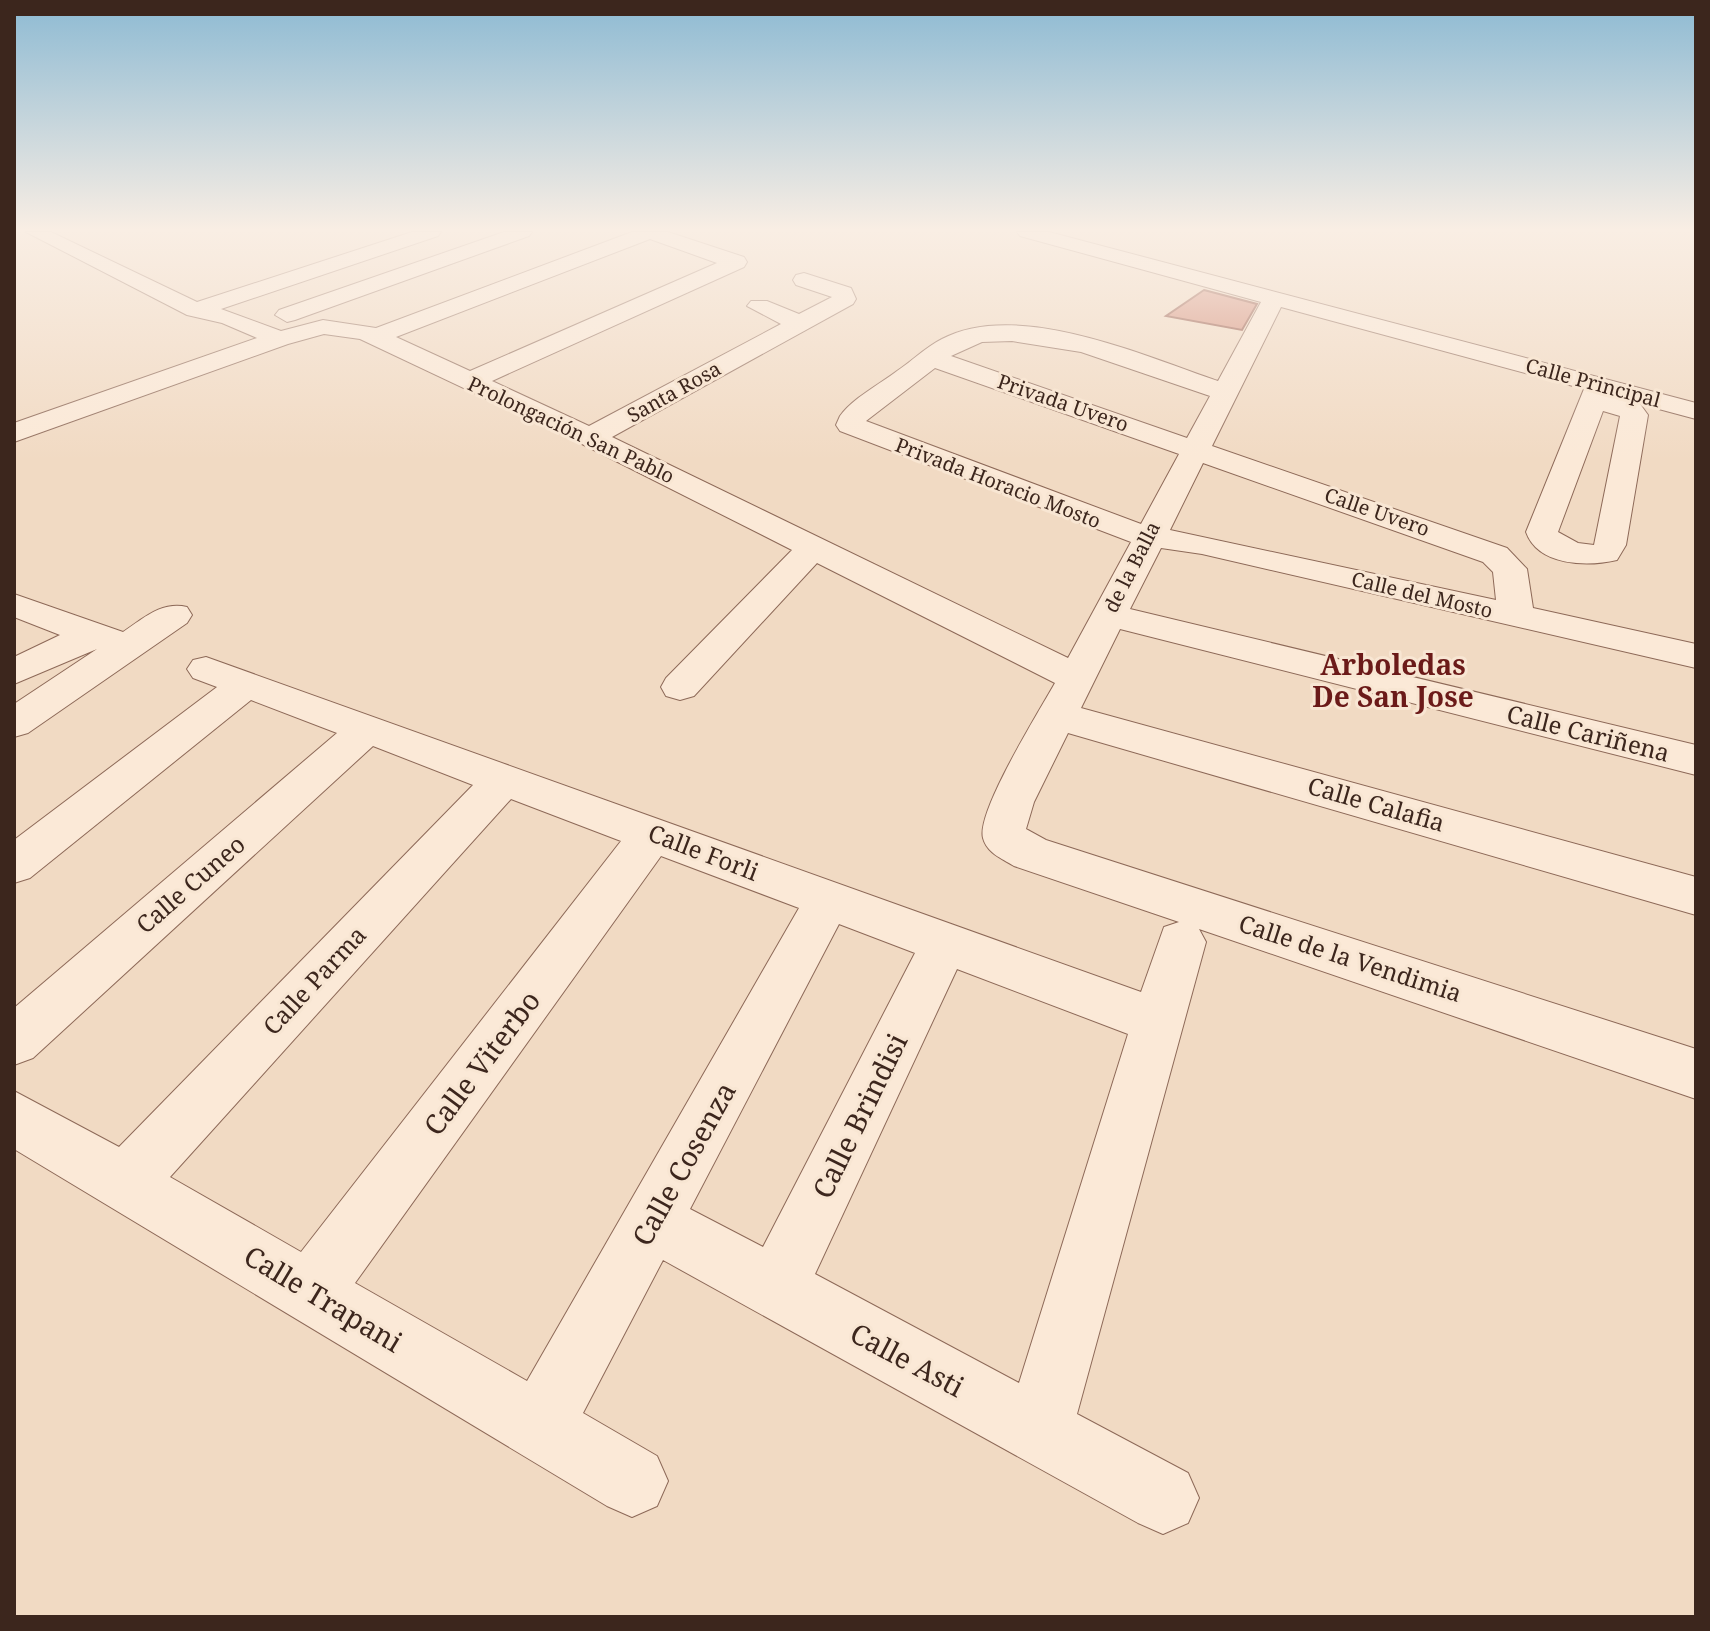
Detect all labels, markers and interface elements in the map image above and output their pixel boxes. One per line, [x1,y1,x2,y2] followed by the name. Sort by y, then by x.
[1523,352,1664,413] street label: Calle Principal
[622,355,726,428] street label: Santa Rosa
[994,367,1132,438] street label: Privada Uvero
[463,370,679,489] street label: Prolongación San Pablo
[892,431,1105,534] street label: Privada Horacio Mosto
[1321,481,1433,542] street label: Calle Uvero
[1097,517,1166,617] street label: de la Balla
[1349,565,1495,624] street label: Calle del Mosto
[1312,645,1474,715] district label: Arboledas De San Jose
[1503,696,1673,769] street label: Calle Cariñena
[1304,768,1449,839] street label: Calle Calafia
[644,815,764,888] street label: Calle Forli
[128,827,252,940] street label: Calle Cuneo
[1235,906,1466,1009] street label: Calle de la Vendimia
[255,918,373,1042] street label: Calle Parma
[414,982,548,1142] street label: Calle Viterbo
[803,1027,915,1204] street label: Calle Brindisi
[622,1075,744,1252] street label: Calle Cosenza
[237,1236,410,1360] street label: Calle Trapani
[844,1313,971,1405] street label: Calle Asti

